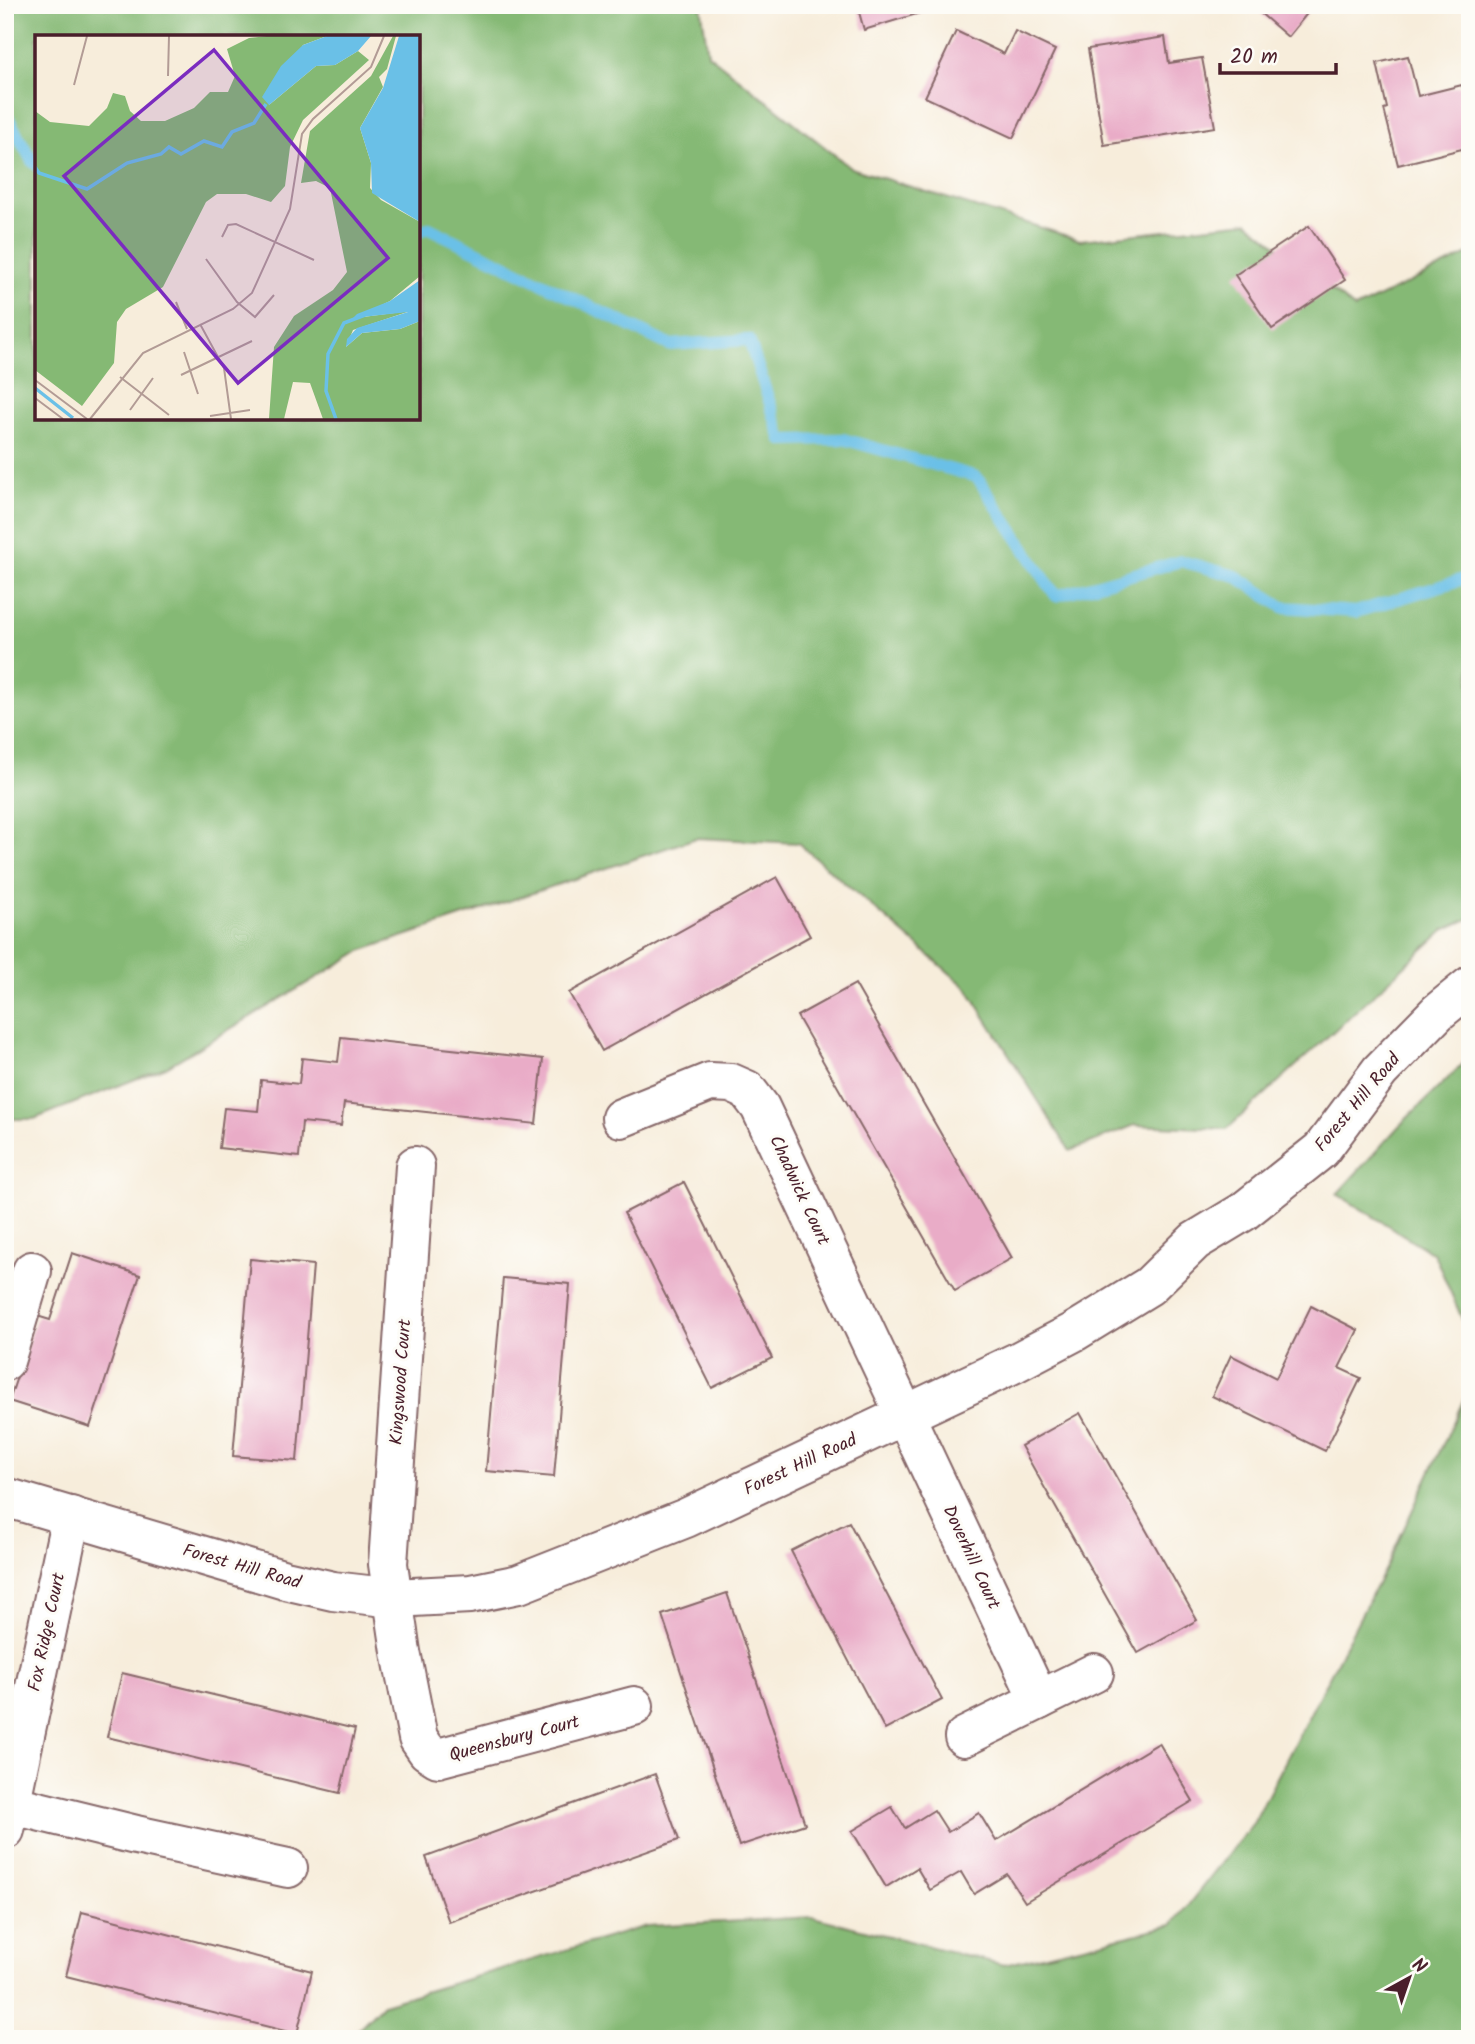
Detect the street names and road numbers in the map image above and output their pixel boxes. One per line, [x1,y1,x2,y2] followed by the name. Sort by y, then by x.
[1308,1046,1409,1159] street label: Forest Hill Road
[760,1131,837,1251] street label: Chadwick Court
[383,1317,420,1446] street label: Kingswood Court
[739,1426,863,1504] street label: Forest Hill Road
[934,1501,1008,1615] street label: Doverhill Court
[179,1537,305,1598] street label: Forest Hill Road
[21,1569,74,1694] street label: Fox Ridge Court
[446,1708,584,1771] street label: Queensbury Court

